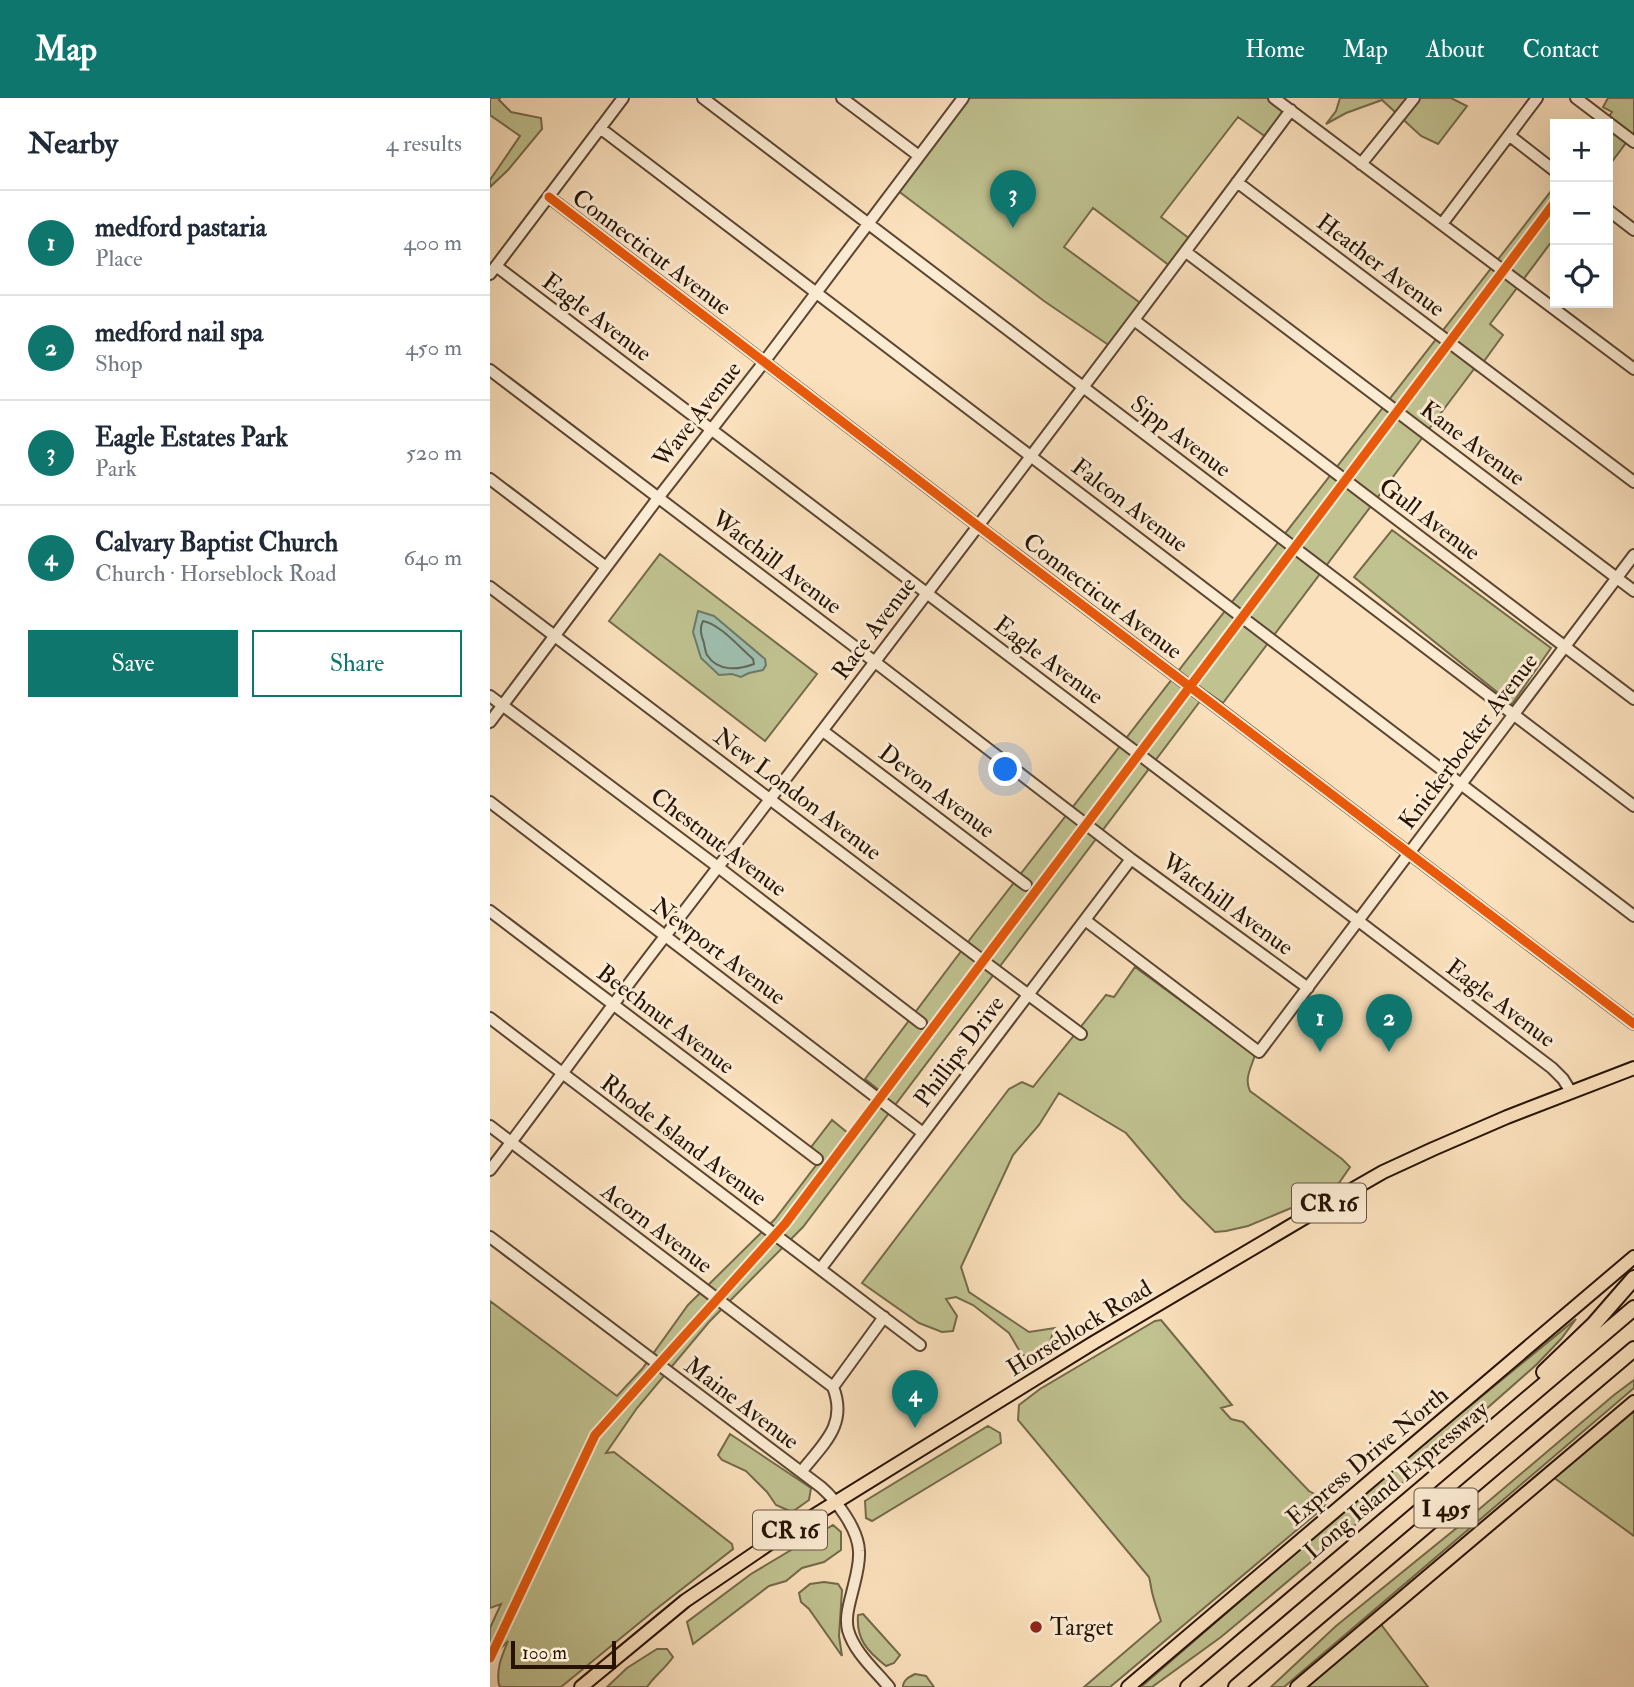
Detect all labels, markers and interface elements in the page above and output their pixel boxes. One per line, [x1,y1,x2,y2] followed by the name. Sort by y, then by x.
[35,29,97,70] text: Map
[1245,34,1305,65] text: Home
[1343,34,1388,65] text: Map
[1426,34,1485,65] text: About
[1523,34,1599,65] text: Contact
[1550,119,1613,308] map controls
[1550,119,1613,182] button: +
[28,125,118,162] text: Nearby
[386,129,462,158] text: 4 results
[990,170,1036,228] pin: 3
[566,182,738,323] street label: Connecticut Avenue
[1550,182,1613,245] button: −
[1310,207,1451,324] street label: Heather Avenue
[95,212,267,244] text: medford pastaria
[47,228,55,257] text: 1
[403,228,462,257] text: 400 m
[95,244,143,273] text: Place
[1550,245,1613,308] button: locate
[536,266,658,369] street label: Eagle Avenue
[95,317,263,349] text: medford nail spa
[45,333,57,362] text: 2
[405,333,462,362] text: 450 m
[95,349,143,378] text: Shop
[646,355,749,474] street label: Wave Avenue
[1124,388,1237,484] street label: Sipp Avenue
[1414,394,1531,493] street label: Kane Avenue
[95,422,288,454] text: Eagle Estates Park
[47,438,55,467] text: 3
[406,438,462,467] text: 520 m
[1065,451,1194,559] street label: Falcon Avenue
[95,454,137,483] text: Park
[1373,471,1487,568] street label: Gull Avenue
[705,503,848,622] street label: Watchill Avenue
[1017,526,1189,667] street label: Connecticut Avenue
[95,527,338,559] text: Calvary Baptist Church
[45,543,57,572] text: 4
[404,543,462,572] text: 640 m
[95,559,337,588] text: Church · Horseblock Road
[826,571,923,686] street label: Race Avenue
[988,609,1110,712] street label: Eagle Avenue
[28,630,238,697] button: Save
[252,630,462,697] button: Share
[1392,647,1545,836] street label: Knickerbocker Avenue
[708,721,888,868] street label: New London Avenue
[872,737,1001,845] street label: Devon Avenue
[988,752,1022,786] your location
[644,781,793,904] street label: Chestnut Avenue
[1155,846,1300,963] street label: Watchill Avenue
[645,891,792,1012] street label: Newport Avenue
[1440,952,1562,1055] street label: Eagle Avenue
[591,957,741,1081] street label: Beechnut Avenue
[907,989,1011,1113] street label: Phillips Drive
[1297,994,1343,1052] pin: 1
[1366,994,1412,1052] pin: 2
[594,1068,773,1213] street label: Rhode Island Avenue
[594,1176,719,1281] street label: Acorn Avenue
[1292,1184,1366,1222] road number: CR 16
[1001,1273,1158,1384] street label: Horseblock Road
[678,1350,805,1457] street label: Maine Avenue
[892,1370,938,1428] pin: 4
[1280,1379,1455,1533] street label: Express Drive North
[1298,1394,1495,1567] street label: Long Island Expressway
[1415,1488,1478,1527] road number: I 495
[753,1511,827,1550] road number: CR 16
[1050,1612,1114,1643] place label: Target
[1028,1619,1044,1635] marker: Target
[511,1638,616,1670] scale bar
[522,1641,567,1665] text: 100 m

